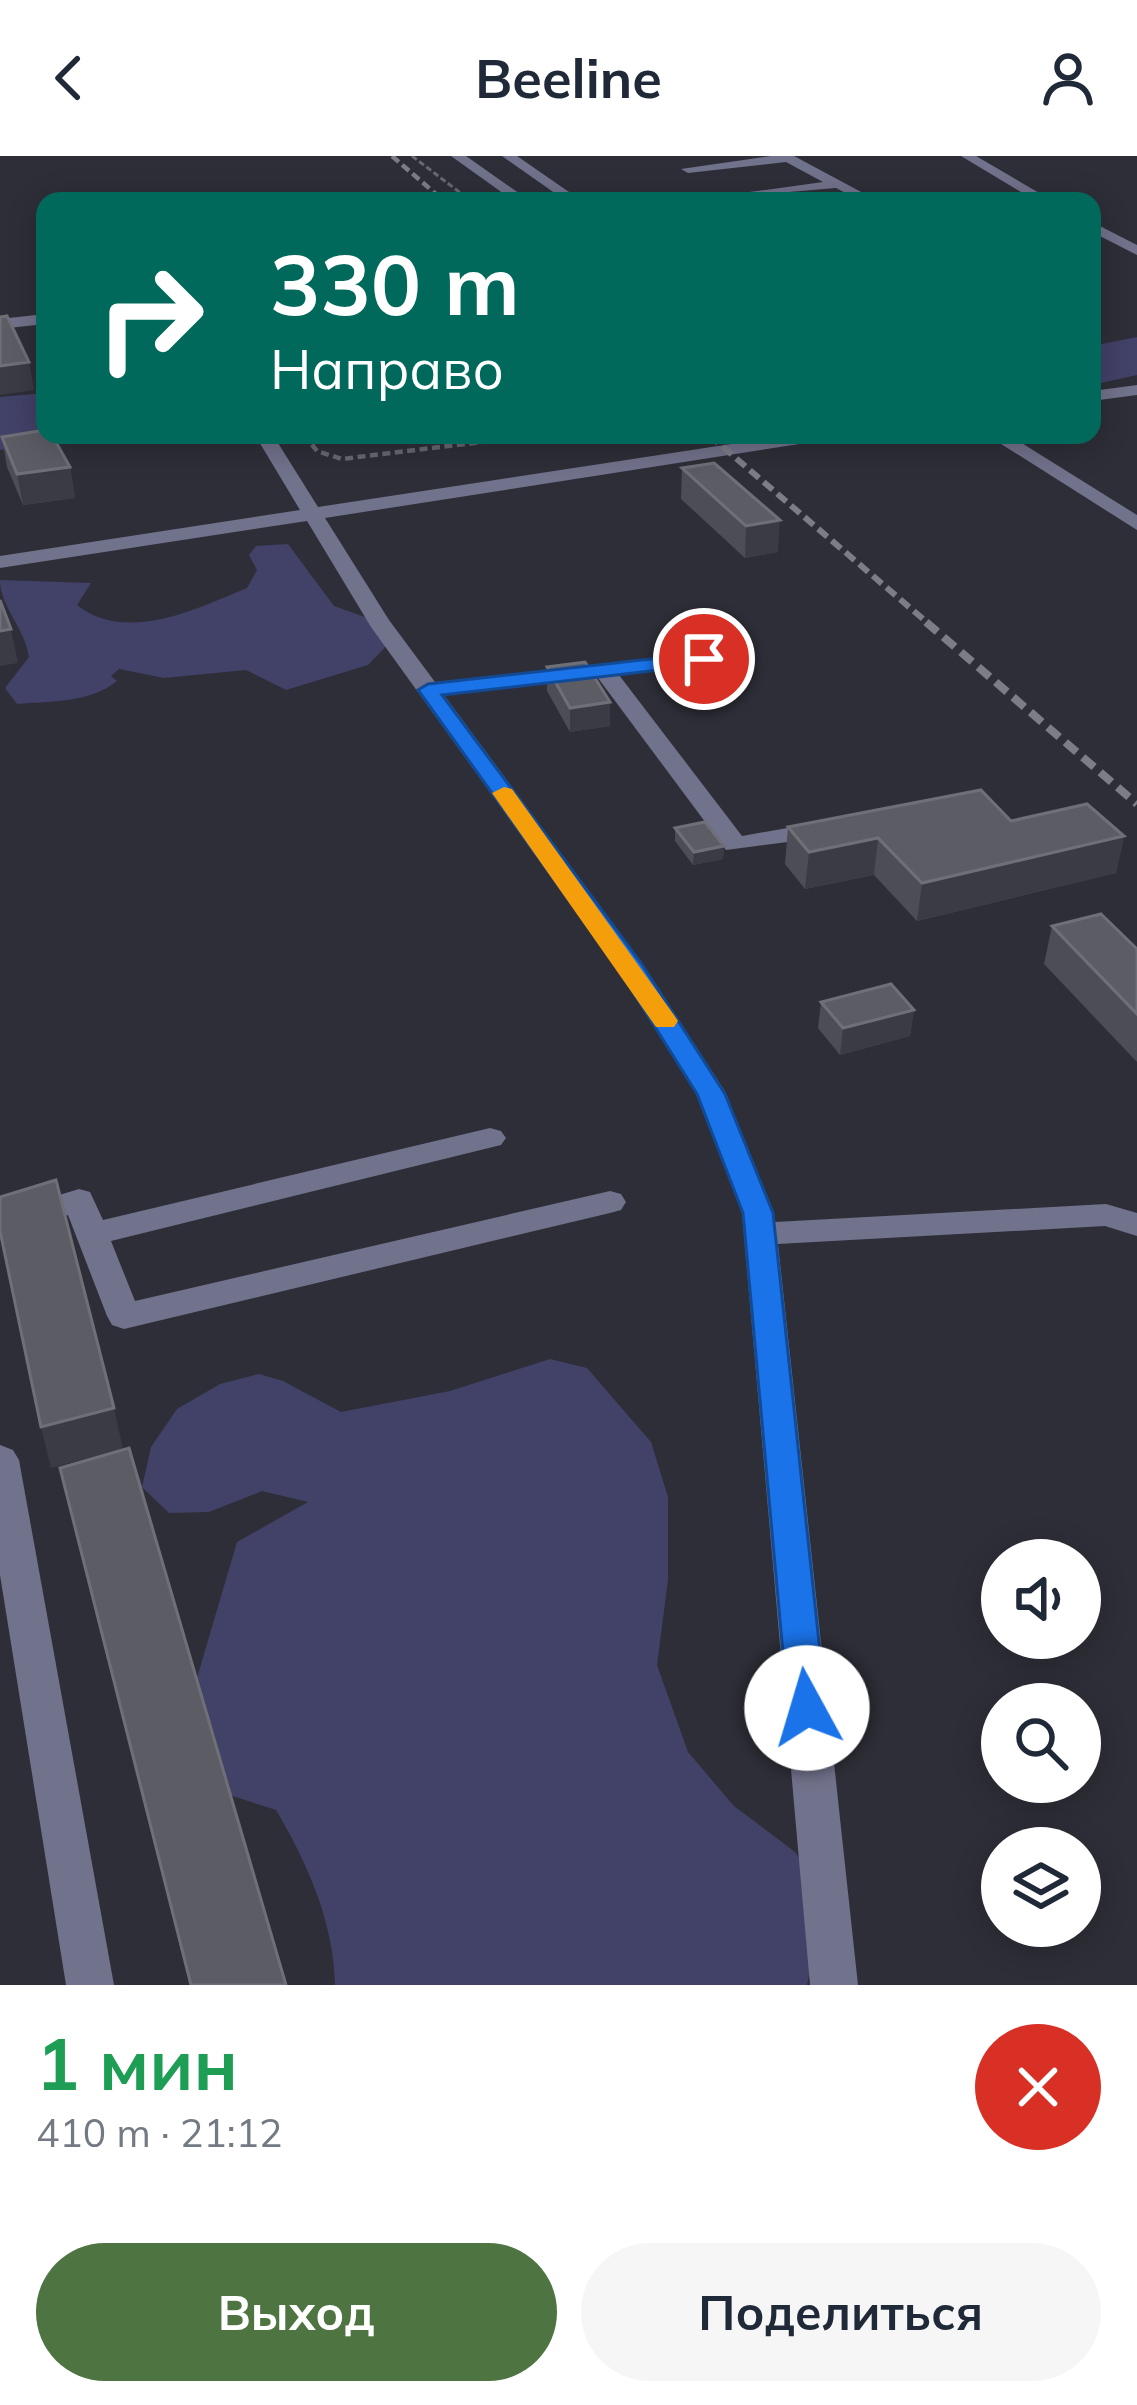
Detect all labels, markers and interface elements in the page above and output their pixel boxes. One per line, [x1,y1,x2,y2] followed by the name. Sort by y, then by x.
[475,44,662,112] text: Beeline
[36,45,102,111] icon: back
[1035,45,1101,111] icon: person
[270,231,520,336] text: 330 m
[72,240,228,396] icon: right
[270,335,504,403] text: Направо
[653,608,755,710] pin
[671,626,737,692] icon: arrive
[981,1539,1101,1947] map controls
[981,1539,1101,1659] button: sound
[744,1645,870,1771] position arrow
[981,1683,1101,1803] button: search
[981,1827,1101,1947] button: layers
[36,2018,238,2108] text: 1 мин
[975,2024,1101,2150] button: close
[36,2108,282,2157] text: 410 m · 21:12
[36,2243,557,2381] button: Выход
[581,2243,1101,2381] button: Поделиться

